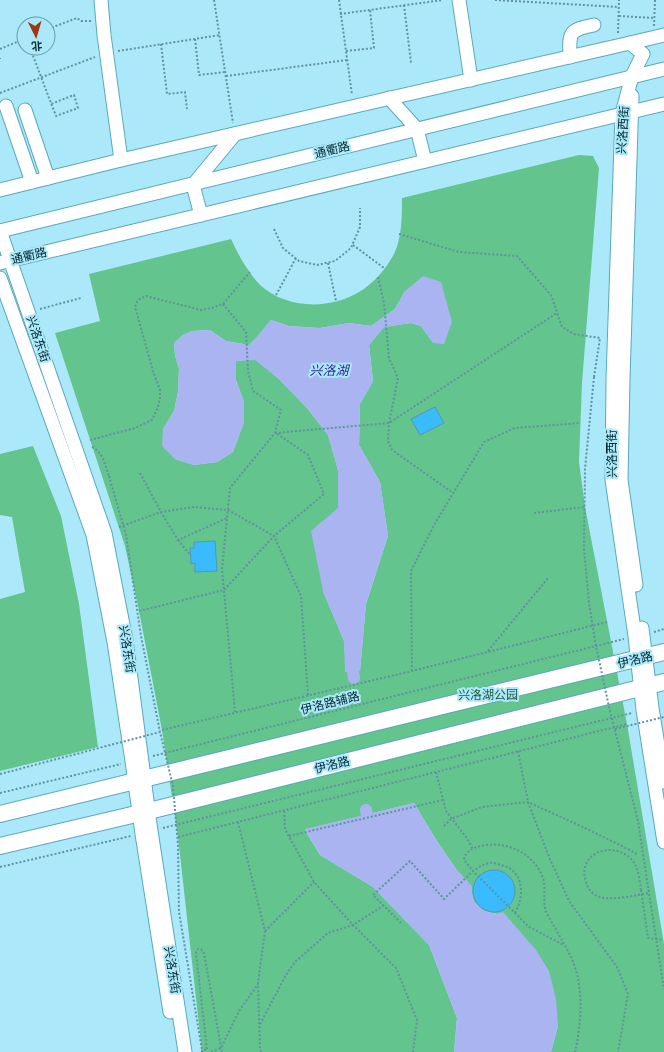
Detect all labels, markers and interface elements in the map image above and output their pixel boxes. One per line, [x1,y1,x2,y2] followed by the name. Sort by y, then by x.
[16,16,56,56] north arrow
[31,40,43,52] text: 北
[614,106,631,154] street label: 兴洛西街
[313,139,351,160] street label: 通衢路
[10,245,48,266] street label: 通衢路
[25,314,52,364] street label: 兴洛东街
[309,363,350,377] water label: 兴洛湖
[605,430,618,478] street label: 兴洛西街
[117,624,138,674] street label: 兴洛东街
[616,649,654,670] street label: 伊洛路
[458,688,518,701] park label: 兴洛湖公园
[299,689,361,716] street label: 伊洛路辅路
[313,754,351,775] street label: 伊洛路
[162,945,183,995] street label: 兴洛东街

